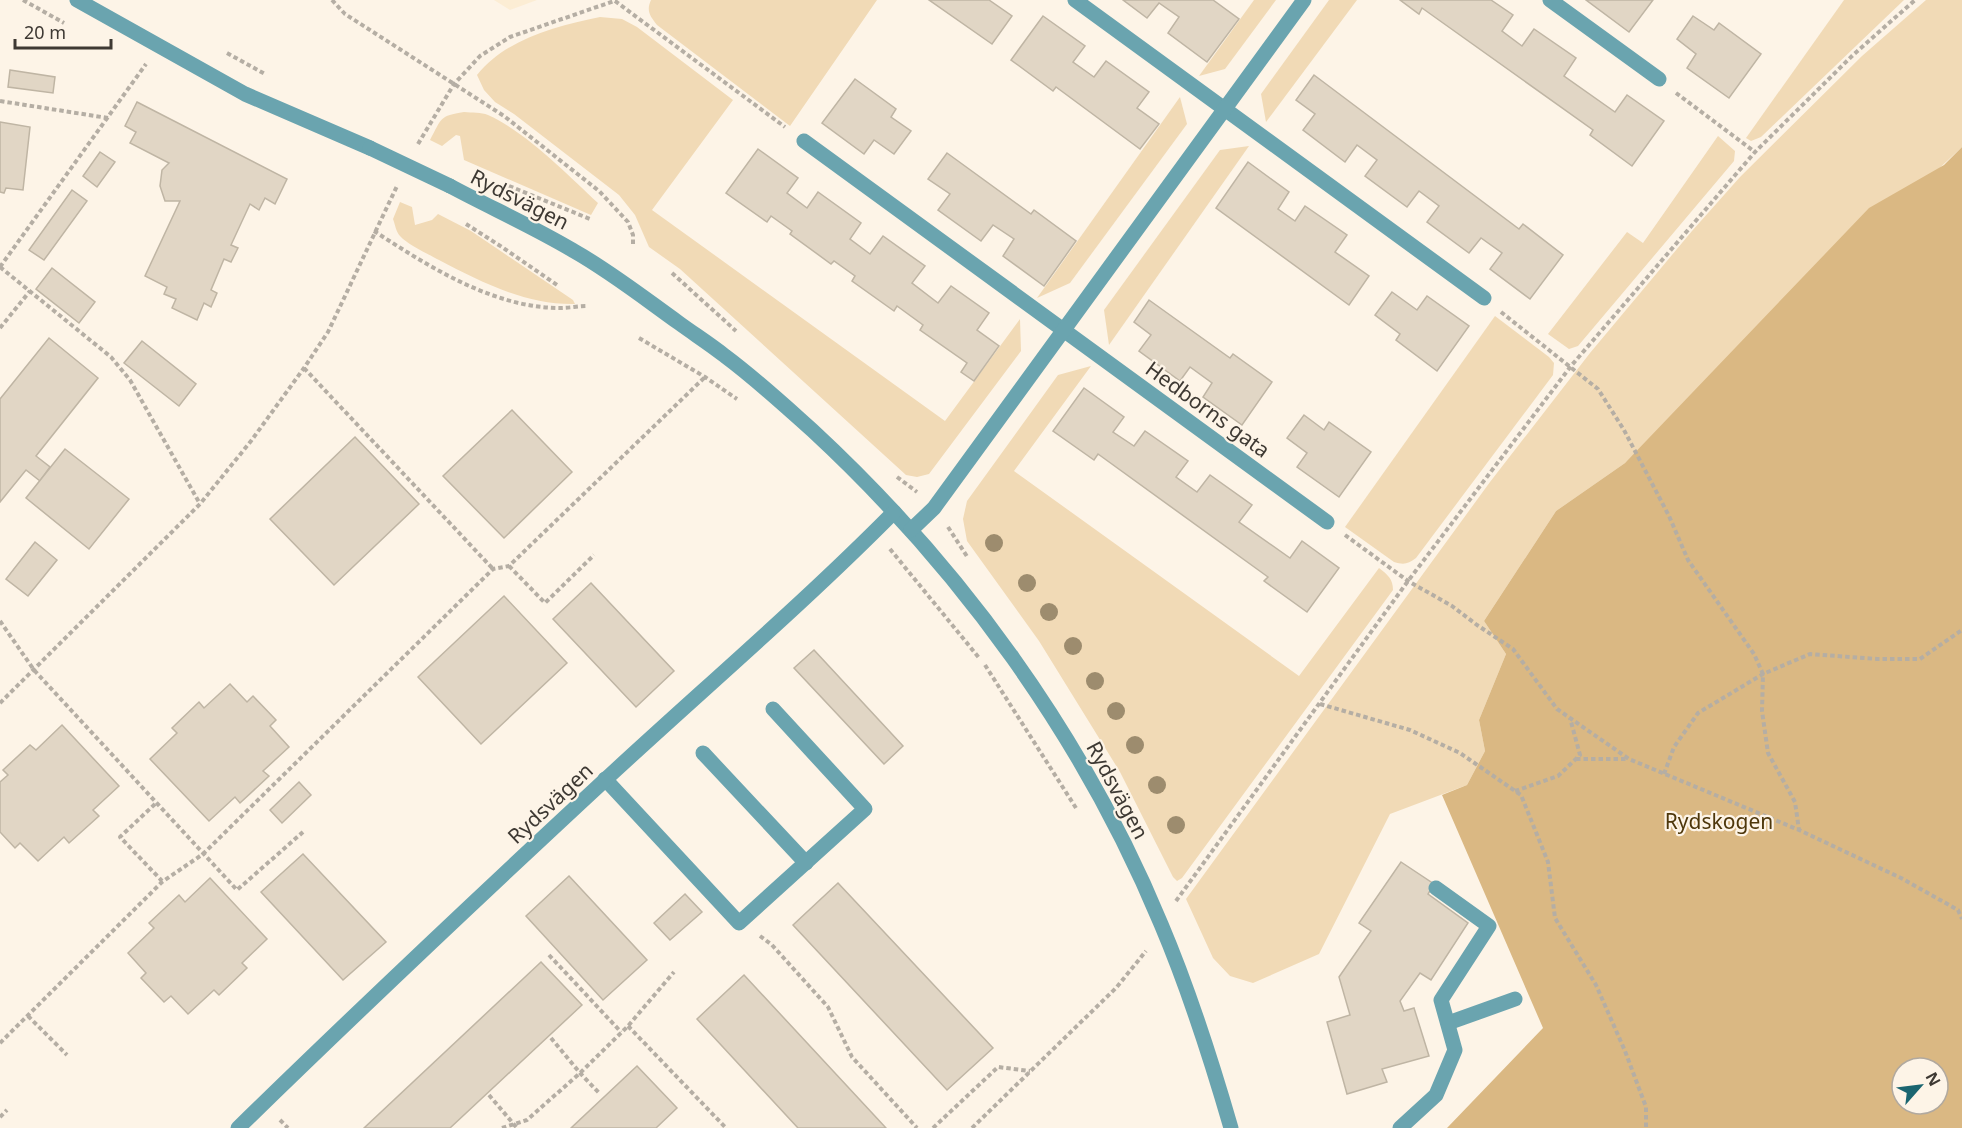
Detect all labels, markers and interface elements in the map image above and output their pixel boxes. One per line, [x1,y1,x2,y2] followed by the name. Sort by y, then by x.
[15,12,111,50] scale bar
[24,20,66,44] text: 20 m
[466,162,574,236] street label: Rydsvägen
[1140,354,1276,464] street label: Hedborns gata
[1081,736,1155,844] street label: Rydsvägen
[501,756,599,850] street label: Rydsvägen
[1665,807,1773,835] park label: Rydskogen
[1890,1056,1950,1116] north arrow
[1920,1068,1946,1090] text: N

